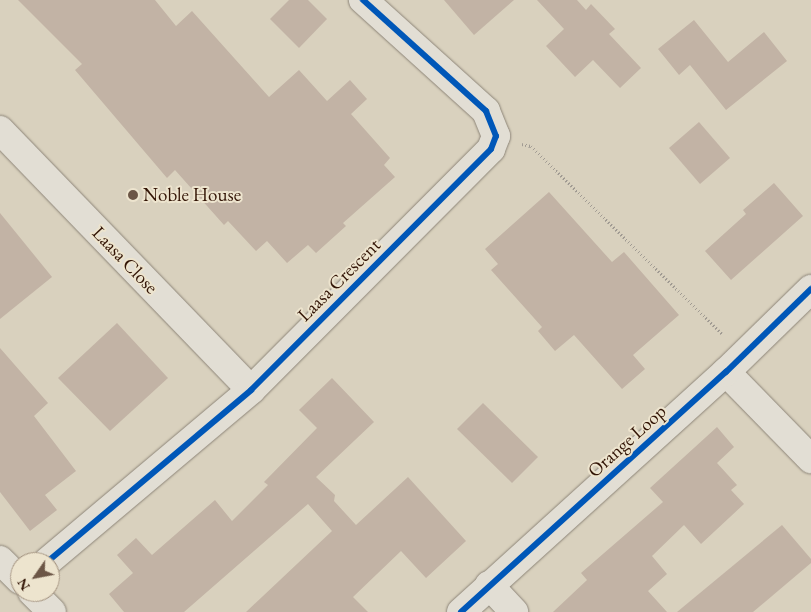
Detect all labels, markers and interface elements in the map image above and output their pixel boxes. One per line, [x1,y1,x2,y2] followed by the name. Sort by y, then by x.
[143,184,241,206] place label: Noble House
[127,189,139,201] marker: Noble House
[87,222,163,298] street label: Laasa Close
[293,234,385,326] street label: Laasa Crescent
[583,400,671,482] street label: Orange Loop
[10,552,60,602] north arrow
[13,575,34,594] text: N

